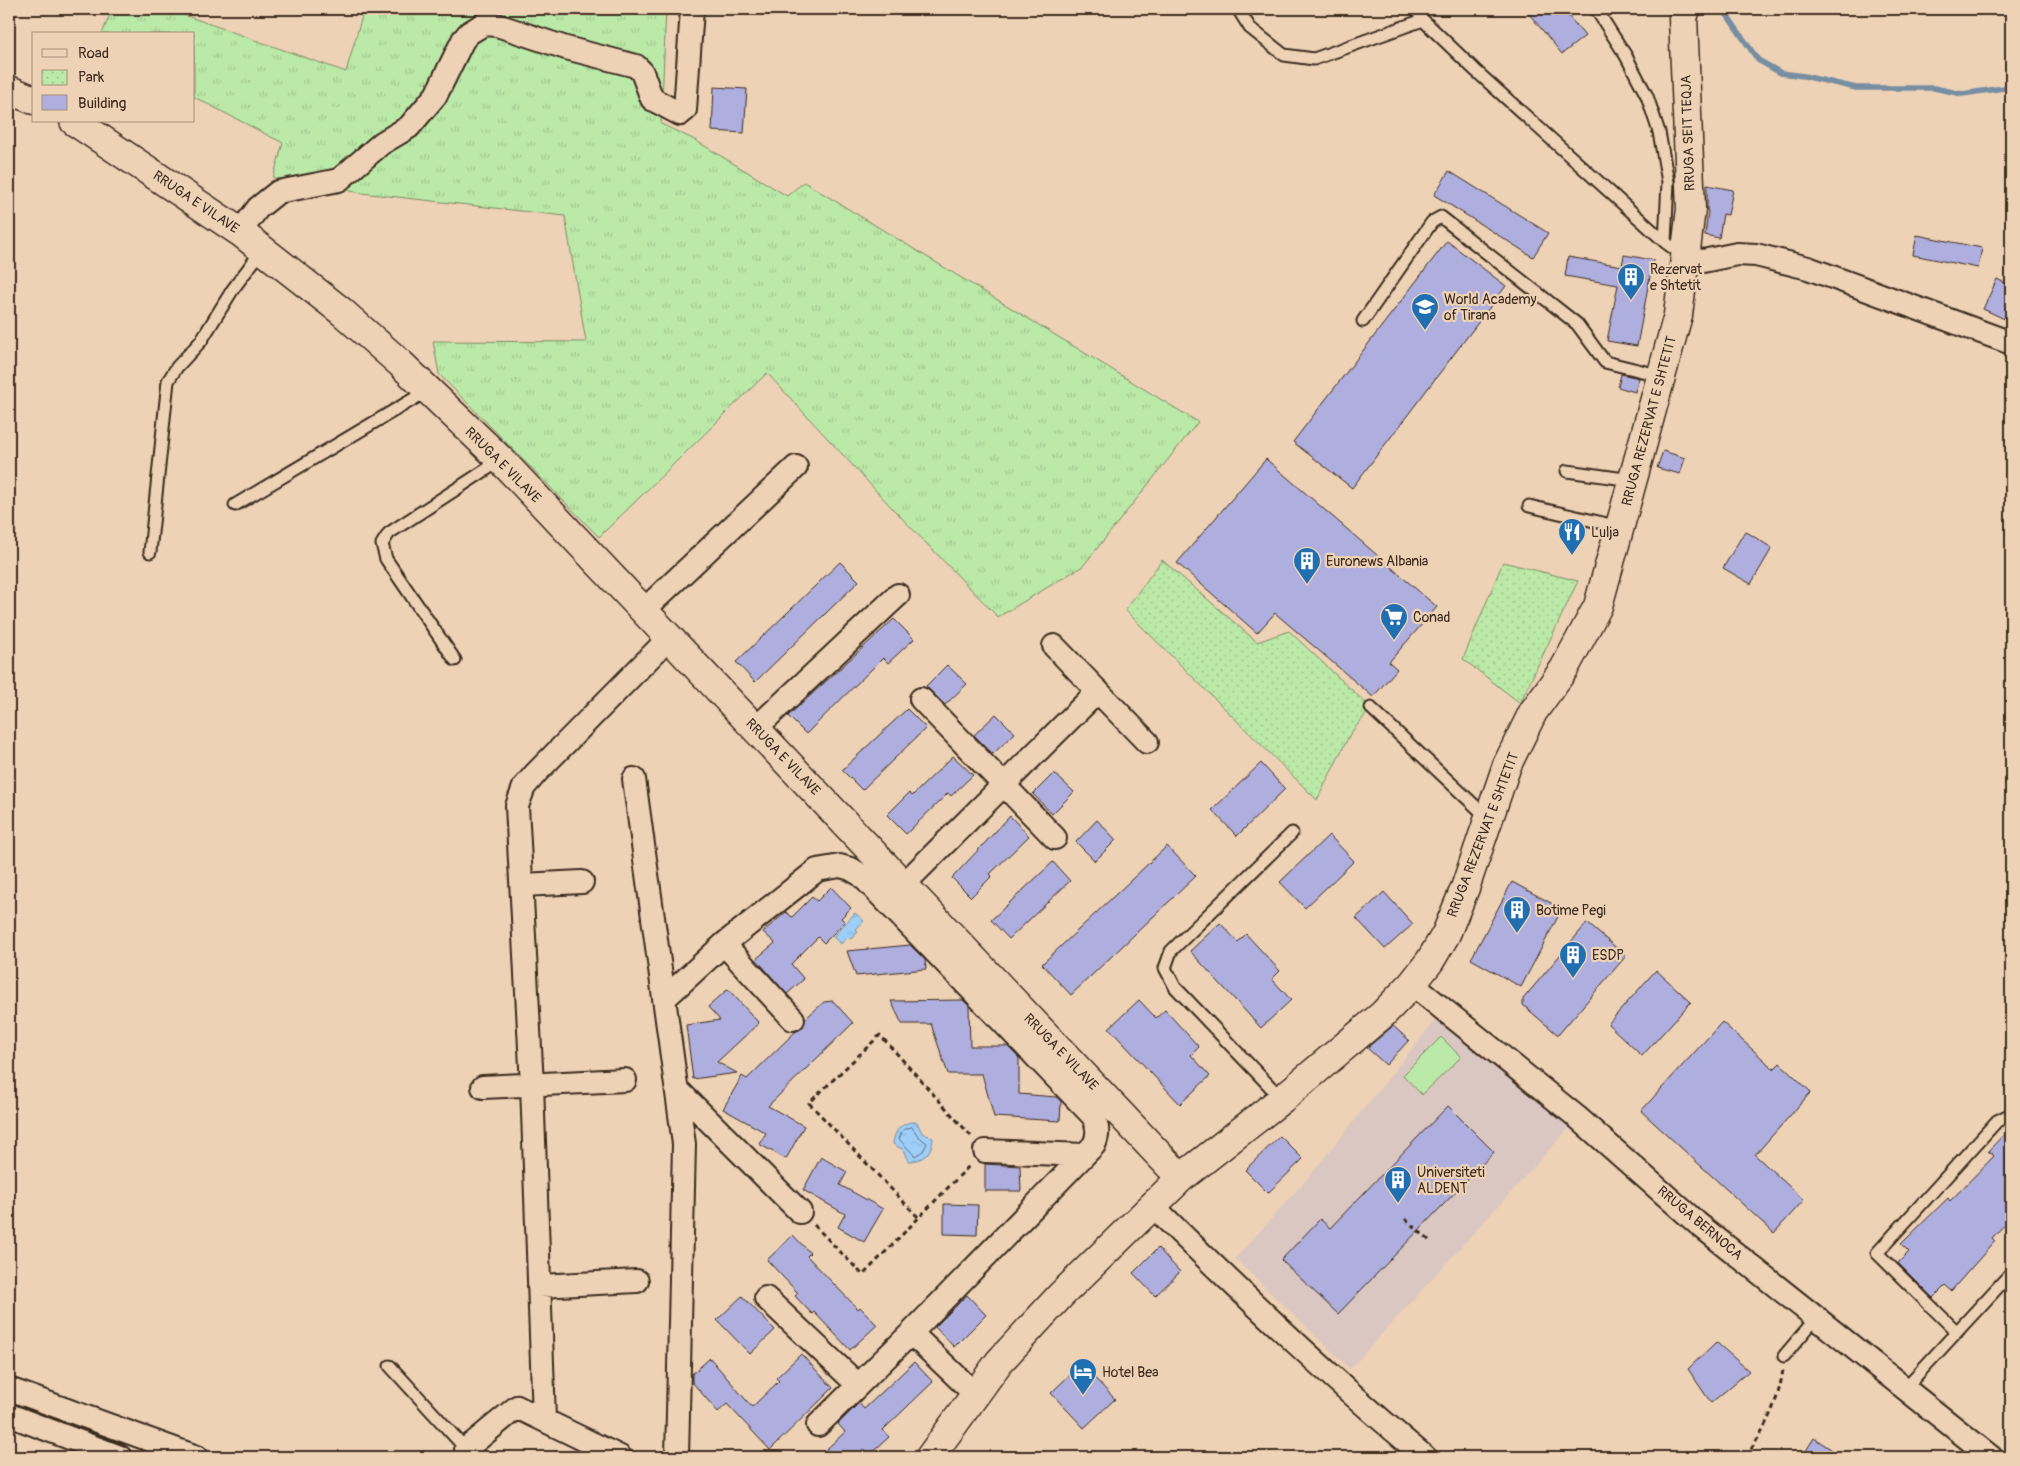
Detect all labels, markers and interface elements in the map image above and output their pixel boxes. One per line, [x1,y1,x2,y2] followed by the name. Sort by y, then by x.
[32,32,195,122] legend
[78,44,109,63] text: Road
[78,68,105,87] text: Park
[1677,74,1699,192] street label: RRUGA SEIT TEQJA
[78,94,126,113] text: Building
[150,167,242,237] street label: RRUGA E VILAVE
[1650,261,1703,294] place label: Rezervat e Shtetit
[1616,262,1646,301] building icon: Rezervat e Shtetit
[1444,291,1537,324] place label: World Academy of Tirana
[1410,292,1440,331] school or university icon: World Academy of Tirana
[1618,334,1680,508] street label: RRUGA REZERVAT E SHTETIT
[462,424,544,506] street label: RRUGA E VILAVE
[1557,517,1587,556] restaurant icon: Lulja
[1591,524,1619,541] place label: Lulja
[1292,546,1322,585] building icon: Euronews Albania
[1326,553,1428,570] place label: Euronews Albania
[1379,602,1409,641] supermarket icon: Conad
[1413,609,1450,626] place label: Conad
[742,715,824,799] street label: RRUGA E VILAVE
[1444,750,1522,920] street label: RRUGA REZERVAT E SHTETIT
[1502,895,1532,934] building icon: Botime Pegi
[1536,902,1606,919] place label: Botime Pegi
[1558,940,1588,979] building icon: ESDP
[1592,947,1624,964] place label: ESDP
[1020,1010,1102,1094] street label: RRUGA E VILAVE
[1417,1164,1485,1197] place label: Universiteti ALDENT
[1383,1165,1413,1204] building icon: Universiteti ALDENT
[1654,1182,1746,1264] street label: RRUGA BERNOCA
[1068,1357,1098,1396] hotel icon: Hotel Bea
[1102,1364,1159,1381] place label: Hotel Bea

